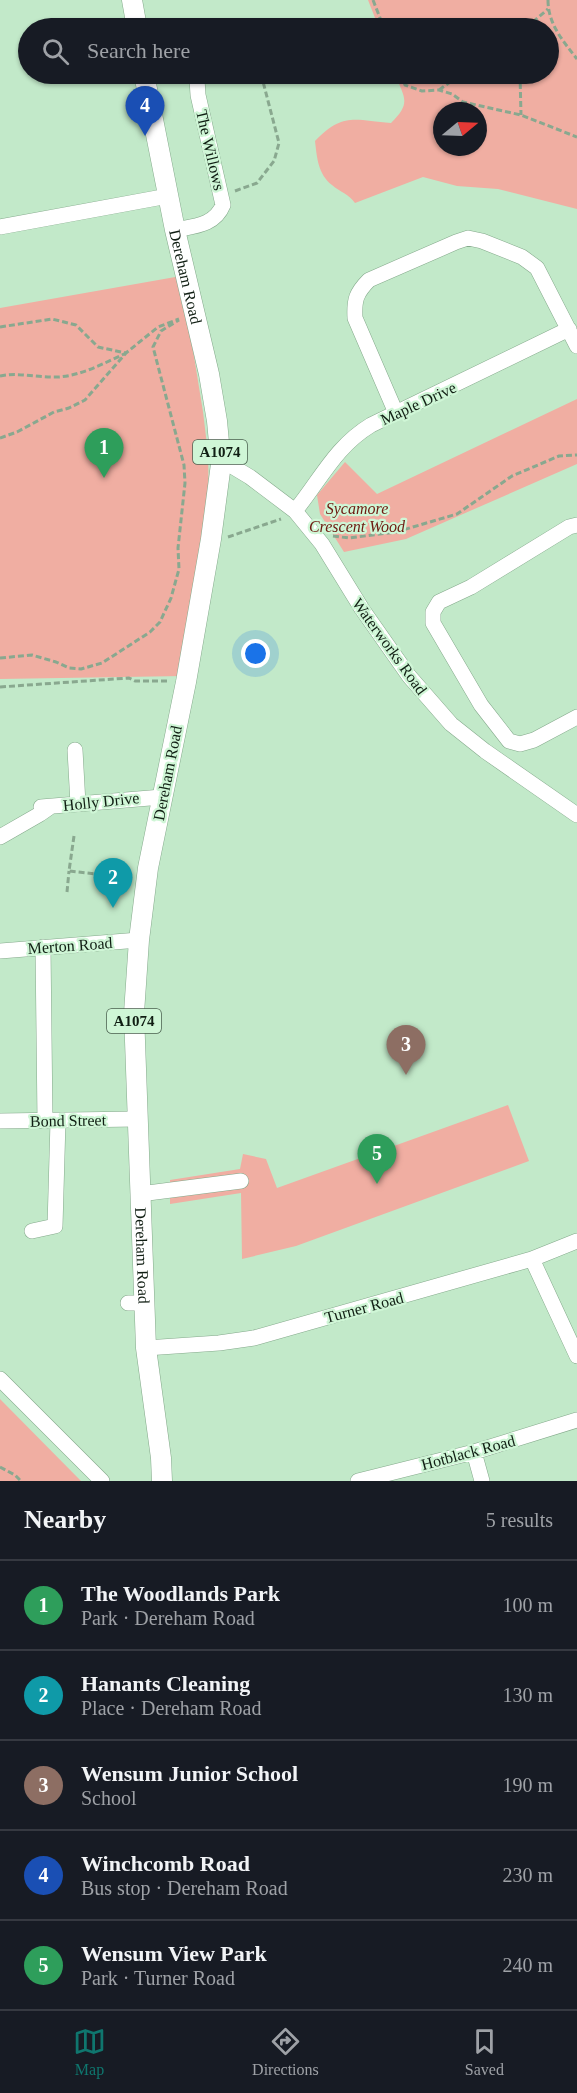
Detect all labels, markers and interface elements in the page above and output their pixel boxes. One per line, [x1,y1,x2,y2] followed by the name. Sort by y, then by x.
[18,18,559,84] search box
[39,35,72,68] icon: search
[87,38,190,63] text: Search here
[126,86,164,136] pin: 4
[433,102,487,156] north arrow
[193,108,228,192] street label: The Willows
[166,228,205,326] street label: Dereham Road
[378,379,459,429] street label: Maple Drive
[84,428,124,478] pin: 1
[193,440,247,464] road number: A1074
[309,500,406,535] park label: Sycamore Crescent Wood
[349,595,430,698] street label: Waterworks Road
[241,639,270,668] your location
[150,724,185,822] street label: Dereham Road
[62,789,140,815] street label: Holly Drive
[94,858,132,908] pin: 2
[27,934,113,957] street label: Merton Road
[107,1009,161,1033] road number: A1074
[386,1026,426,1075] pin: 3
[30,1111,107,1130] street label: Bond Street
[358,1134,397,1184] pin: 5
[132,1207,152,1304] street label: Dereham Road
[323,1289,405,1326] street label: Turner Road
[419,1432,517,1473] street label: Hotblack Road
[24,1505,106,1534] text: Nearby
[486,1509,553,1531] text: 5 results
[81,1581,280,1606] text: The Woodlands Park
[39,1594,49,1616] text: 1
[502,1594,553,1616] text: 100 m
[81,1607,255,1629] text: Park · Dereham Road
[81,1671,250,1696] text: Hanants Cleaning
[39,1684,49,1706] text: 2
[502,1684,553,1706] text: 130 m
[81,1697,261,1719] text: Place · Dereham Road
[81,1761,298,1786] text: Wensum Junior School
[39,1774,49,1796] text: 3
[502,1774,553,1796] text: 190 m
[81,1787,137,1809] text: School
[81,1851,250,1876] text: Winchcomb Road
[39,1864,49,1886] text: 4
[502,1864,553,1886] text: 230 m
[81,1877,288,1899] text: Bus stop · Dereham Road
[81,1941,267,1966] text: Wensum View Park
[39,1954,49,1976] text: 5
[502,1954,553,1976] text: 240 m
[81,1967,235,1989] text: Park · Turner Road
[73,2025,106,2079] tab: Map
[252,2025,319,2079] tab: Directions
[465,2025,504,2079] tab: Saved

